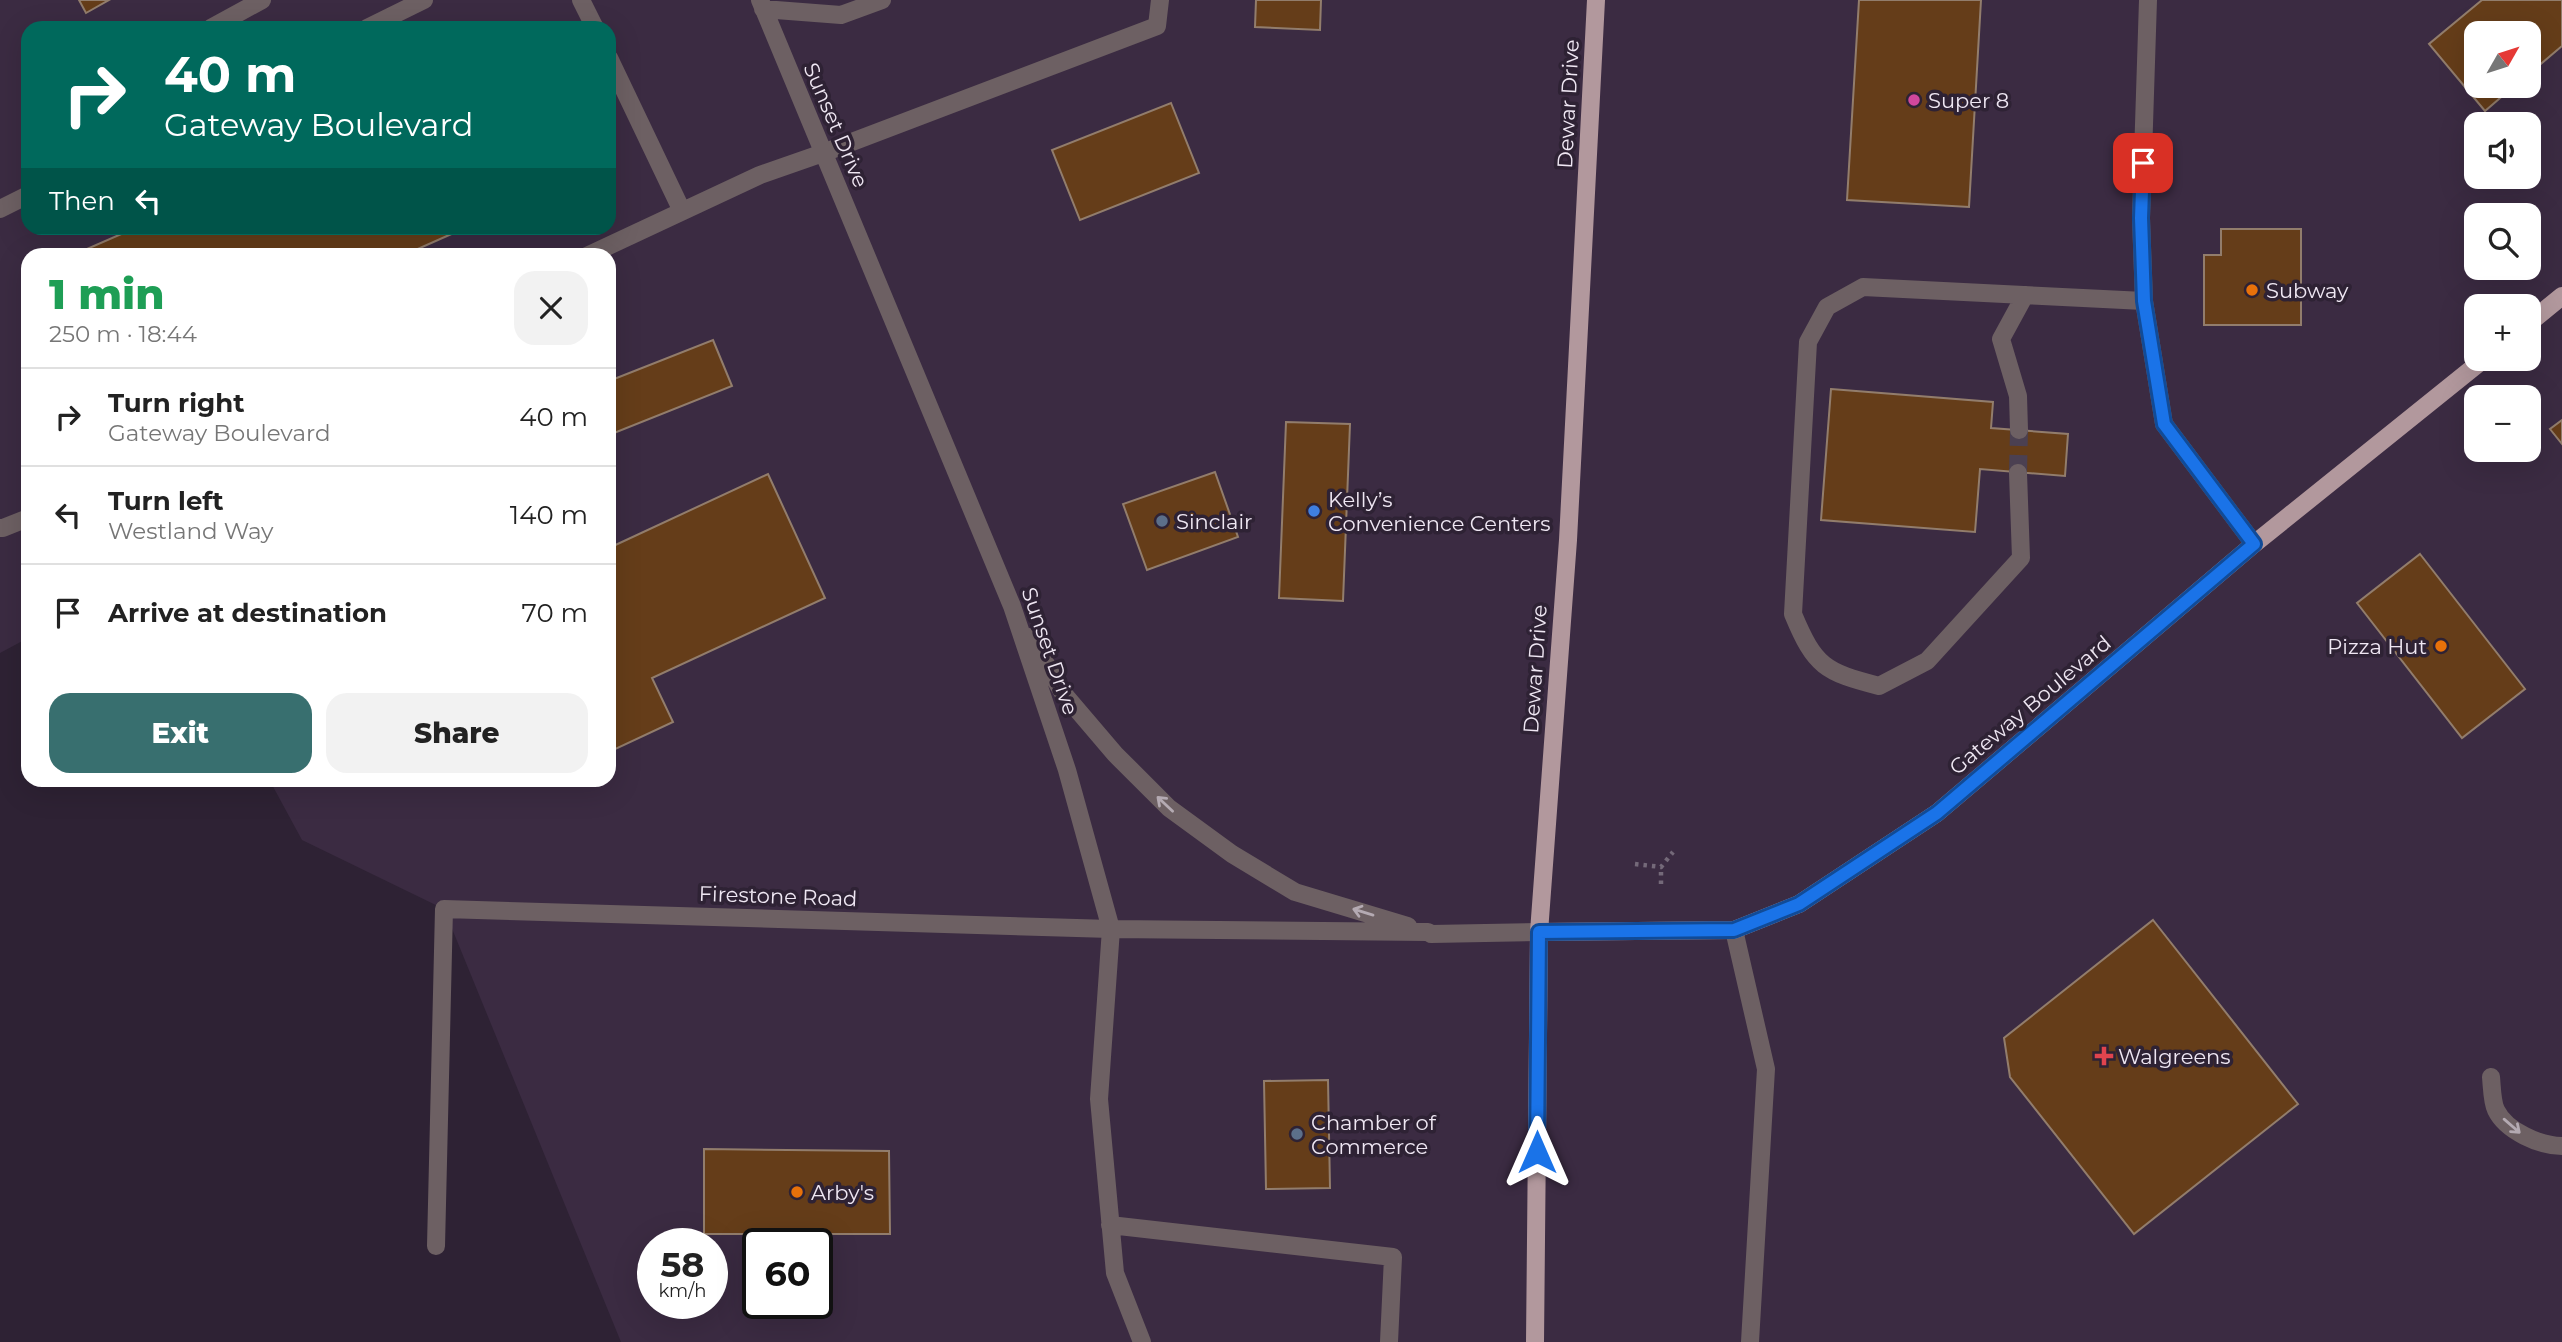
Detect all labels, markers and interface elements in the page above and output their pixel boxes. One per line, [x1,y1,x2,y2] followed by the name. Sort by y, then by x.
[2464,21,2541,98] north arrow
[2464,21,2541,462] map controls
[1552,39,1584,169] street label: Dewar Drive
[164,45,296,104] text: 40 m
[49,49,140,140] icon: right
[798,59,874,191] street label: Sunset Drive
[1928,88,2009,113] place label: Super 8
[1906,92,1922,108] marker: Super 8
[164,105,474,144] text: Gateway Boulevard
[2464,112,2541,189] button: sound
[2113,133,2173,193] pin
[2124,144,2162,182] icon: arrive
[129,182,167,220] icon: left
[49,185,115,217] text: Then
[2464,203,2541,280] button: search
[49,268,165,320] text: 1 min
[514,271,588,345] button: close
[2266,278,2349,303] place label: Subway
[2244,282,2260,298] marker: Subway
[2464,294,2541,371] button: +
[49,320,197,348] text: 250 m · 18:44
[2464,385,2541,462] button: −
[108,387,244,419] text: Turn right
[49,398,87,436] icon: right
[519,401,588,433] text: 40 m
[108,419,330,447] text: Gateway Boulevard
[108,485,224,517] text: Turn left
[1328,487,1551,536] place label: Kelly’s Convenience Centers
[49,496,87,534] icon: left
[510,499,588,531] text: 140 m
[1306,503,1322,519] marker: Kelly’s Convenience Centers
[1176,509,1253,534] place label: Sinclair
[1154,513,1170,529] marker: Sinclair
[108,517,274,545] text: Westland Way
[1017,584,1083,718] street label: Sunset Drive
[49,594,87,632] icon: arrive
[108,597,387,629] text: Arrive at destination
[522,597,588,629] text: 70 m
[1518,604,1552,734] street label: Dewar Drive
[1944,630,2116,780] street label: Gateway Boulevard
[2327,634,2427,659] place label: Pizza Hut
[2433,638,2449,654] marker: Pizza Hut
[49,693,312,773] button: Exit
[326,693,588,773] button: Share
[1157,795,1174,812] one-way arrow
[698,881,858,911] street label: Firestone Road
[1352,904,1374,917] one-way arrow
[2118,1044,2231,1069] place label: Walgreens
[2096,1048,2112,1064] marker: Walgreens
[1311,1110,1437,1159] place label: Chamber of Commerce
[1500,1115,1574,1189] position arrow
[2503,1117,2521,1133] one-way arrow
[1289,1126,1305,1142] marker: Chamber of Commerce
[811,1180,874,1205] place label: Arby's
[789,1184,805,1200] marker: Arby's
[742,1228,833,1319] speed limit sign: 60
[661,1243,704,1286] text: 58
[658,1280,707,1302] text: km/h

